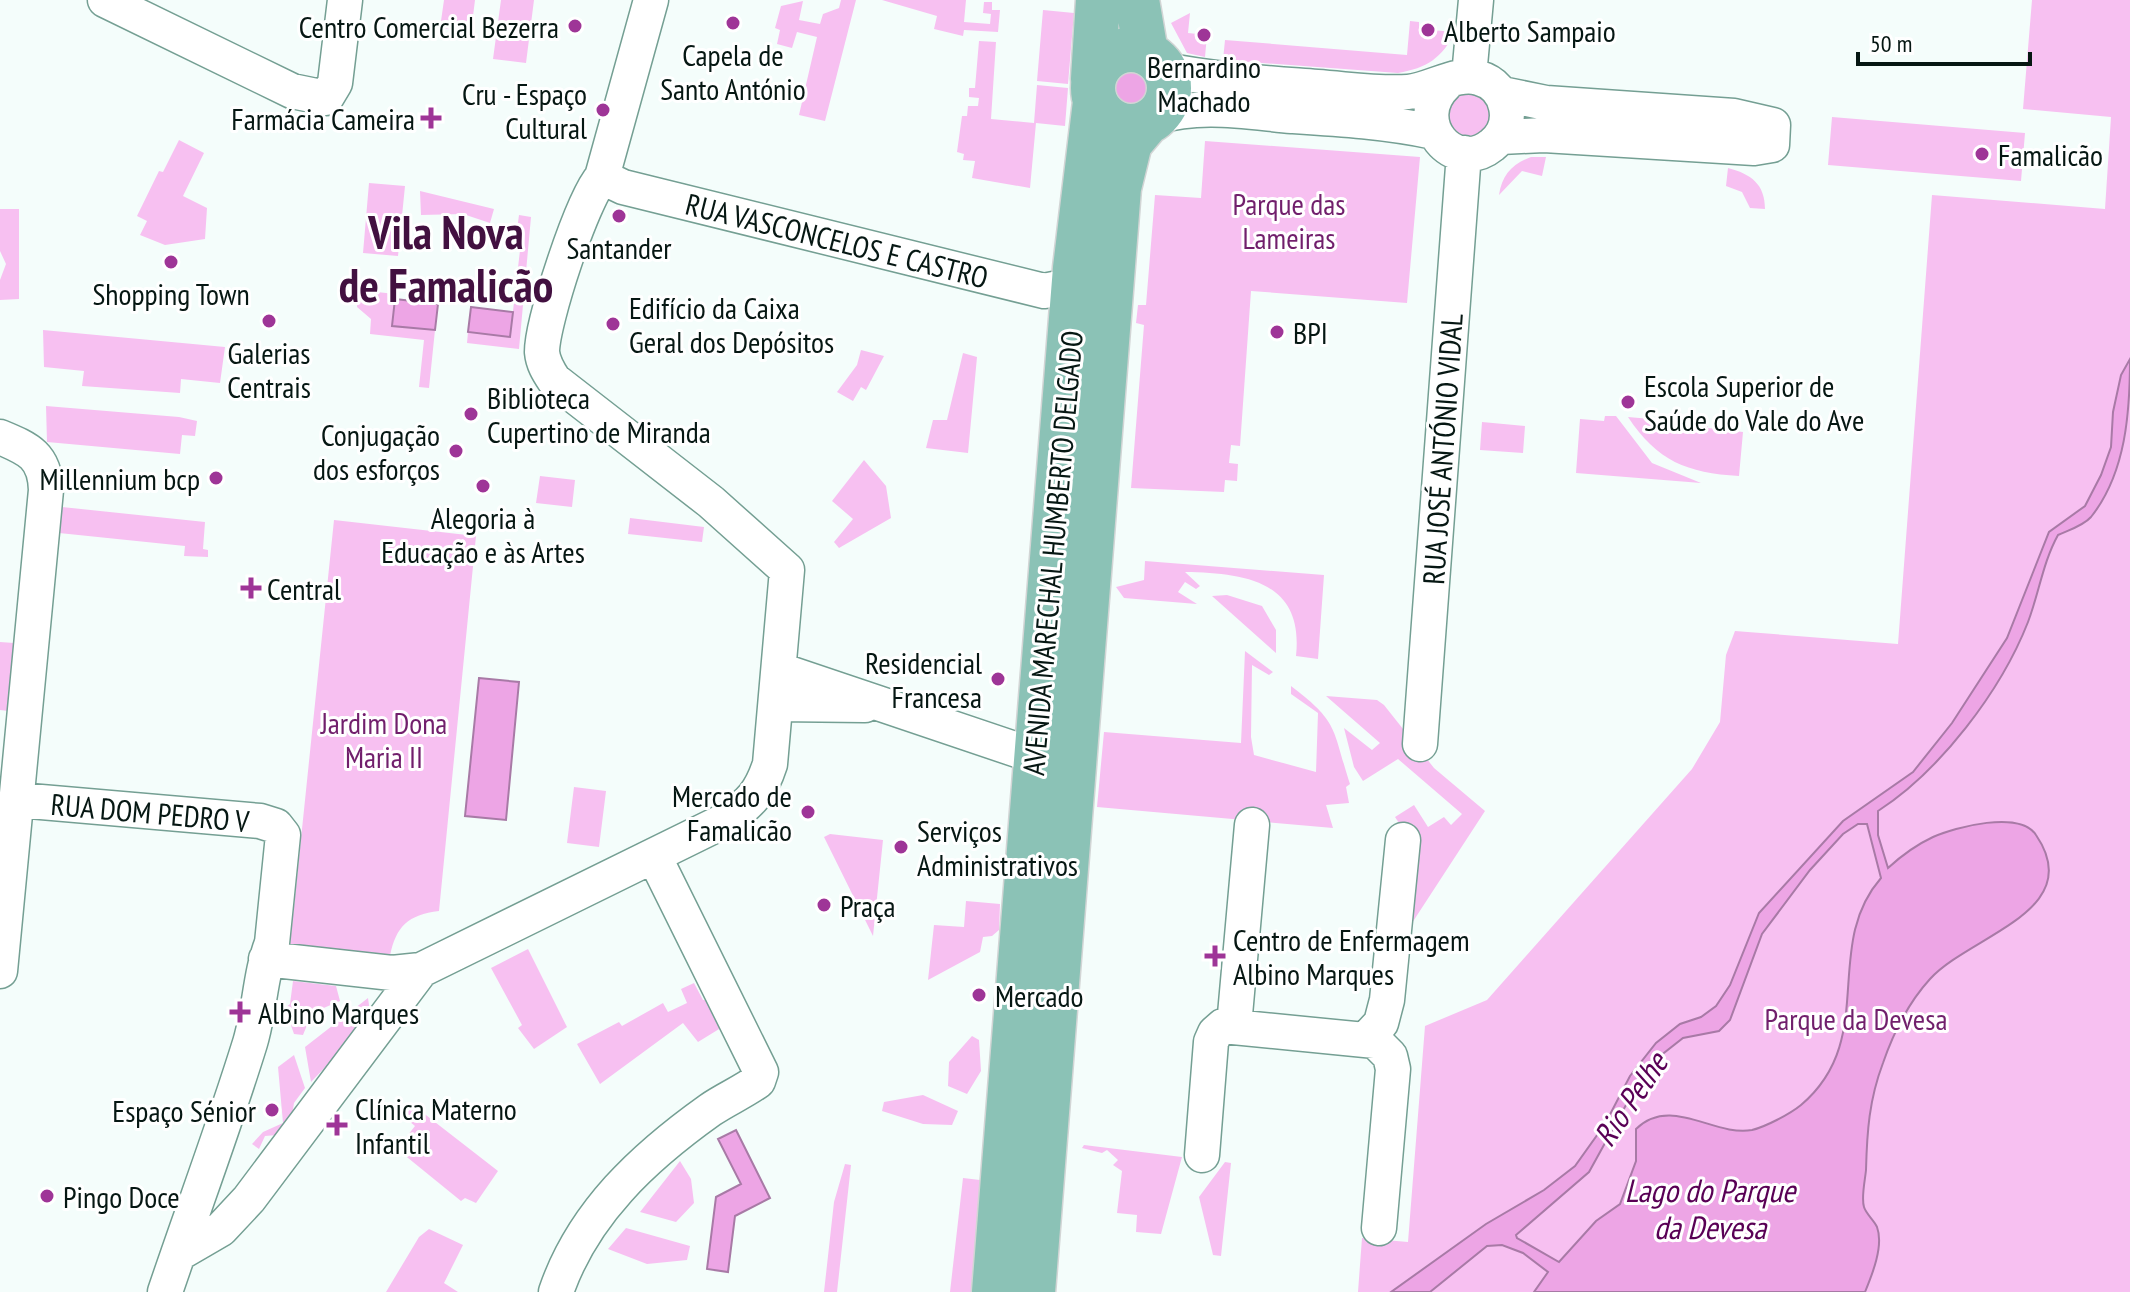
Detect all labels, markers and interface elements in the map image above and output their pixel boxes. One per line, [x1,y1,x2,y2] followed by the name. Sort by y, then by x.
[299,7,559,46] place label: Centro Comercial Bezerra
[1444,11,1616,50] place label: Alberto Sampaio
[724,14,742,32] marker: Capela de Santo António
[1858,16,2030,66] scale bar
[566,17,584,35] marker: Centro Comercial Bezerra
[1419,21,1437,39] marker: Alberto Sampaio
[1195,26,1213,44] marker: Bernardino Machado
[1870,28,1912,59] text: 50 m
[660,35,806,108] place label: Capela de Santo António
[1147,47,1261,120] place label: Bernardino Machado
[462,74,587,147] place label: Cru - Espaço Cultural
[231,99,415,138] place label: Farmácia Cameira
[594,101,612,119] marker: Cru - Espaço Cultural
[422,109,440,127] marker: Farmácia Cameira
[1998,135,2103,174] place label: Famalicão
[1973,145,1991,163] marker: Famalicão
[682,184,992,296] street label: RUA VASCONCELOS E CASTRO
[1233,184,1345,257] park label: Parque das Lameiras
[339,202,553,315] district label: Vila Nova de Famalicão
[610,207,628,225] marker: Santander
[566,228,672,267] place label: Santander
[162,253,180,271] marker: Shopping Town
[92,274,250,313] place label: Shopping Town
[629,288,834,361] place label: Edifício da Caixa Geral dos Depósitos
[260,312,278,330] marker: Galerias Centrais
[1413,312,1471,586] street label: RUA JOSÉ ANTÓNIO VIDAL
[1293,313,1328,352] place label: BPI
[604,315,622,333] marker: Edifício da Caixa Geral dos Depósitos
[1268,323,1286,341] marker: BPI
[1013,329,1091,777] street label: AVENIDA MARECHAL HUMBERTO DELGADO
[227,333,311,406] place label: Galerias Centrais
[1644,366,1864,439] place label: Escola Superior de Saúde do Vale do Ave
[487,378,711,451] place label: Biblioteca Cupertino de Miranda
[1619,393,1637,411] marker: Escola Superior de Saúde do Vale do Ave
[462,405,480,423] marker: Biblioteca Cupertino de Miranda
[313,415,440,488] place label: Conjugação dos esforços
[447,442,465,460] marker: Conjugação dos esforços
[40,459,200,498] place label: Millennium bcp
[207,469,225,487] marker: Millennium bcp
[474,477,492,495] marker: Alegoria à Educação e às Artes
[381,498,585,571] place label: Alegoria à Educação e às Artes
[267,569,341,608] place label: Central
[242,579,260,597] marker: Central
[865,643,982,716] place label: Residencial Francesa
[989,670,1007,688] marker: Residencial Francesa
[320,703,447,776] park label: Jardim Dona Maria II
[672,776,792,849] place label: Mercado de Famalicão
[49,784,251,840] street label: RUA DOM PEDRO V
[799,803,817,821] marker: Mercado de Famalicão
[917,811,1078,884] place label: Serviços Administrativos
[892,838,910,856] marker: Serviços Administrativos
[840,886,896,925] place label: Praça
[815,896,833,914] marker: Praça
[1233,920,1470,993] place label: Centro de Enfermagem Albino Marques
[1204,945,1226,967] marker: Centro de Enfermagem Albino Marques
[995,976,1083,1015] place label: Mercado
[970,986,988,1004] marker: Mercado
[258,993,419,1032] place label: Albino Marques
[1765,999,1947,1038] park label: Parque da Devesa
[229,1001,251,1023] marker: Albino Marques
[1583,1043,1678,1154] water label: Rio Pelhe
[355,1089,517,1162] place label: Clínica Materno Infantil
[112,1091,257,1130] place label: Espaço Sénior
[263,1101,281,1119] marker: Espaço Sénior
[326,1114,348,1136] marker: Clínica Materno Infantil
[1625,1169,1797,1248] water label: Lago do Parque da Devesa
[63,1177,180,1216] place label: Pingo Doce
[38,1187,56,1205] marker: Pingo Doce

